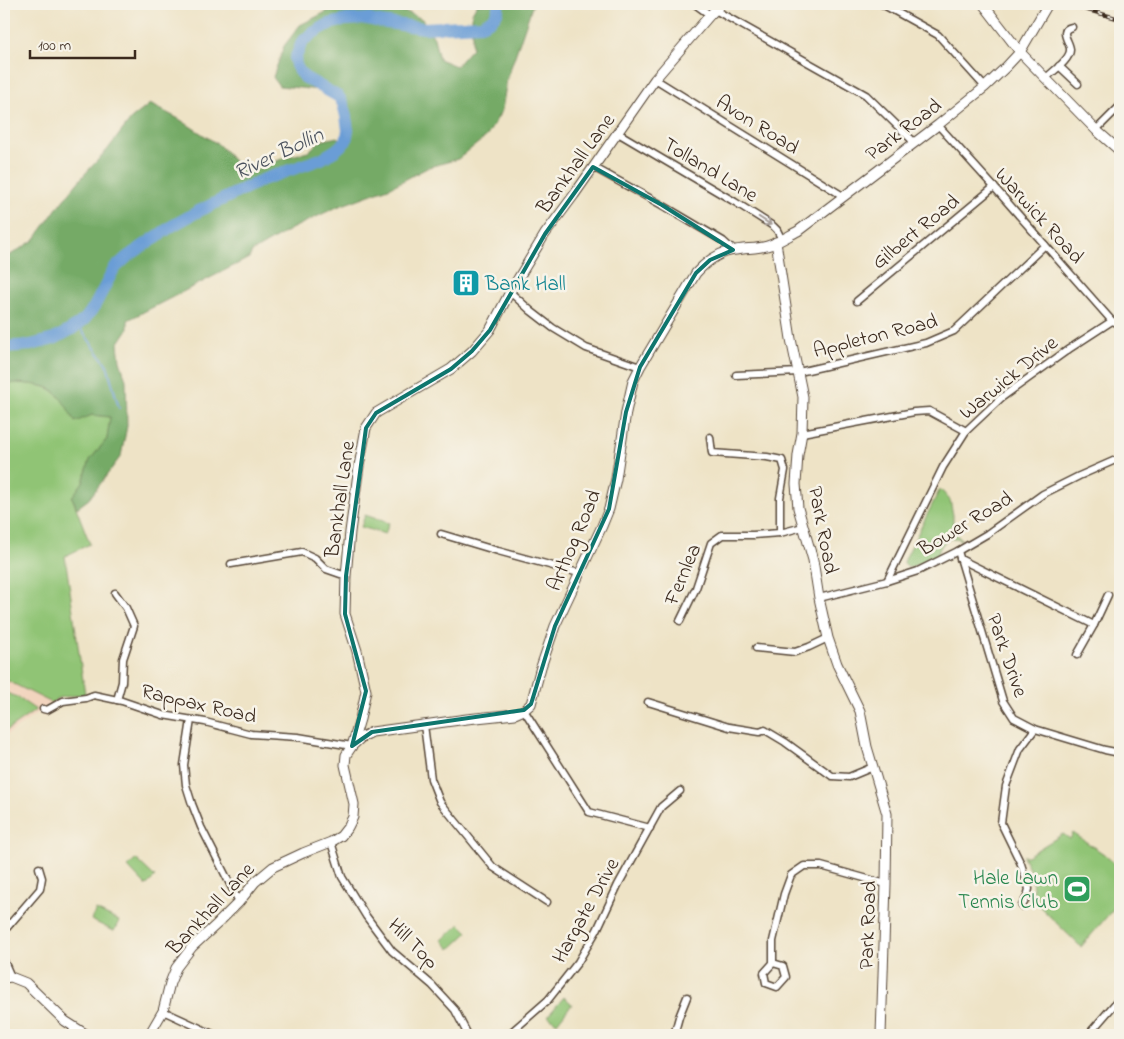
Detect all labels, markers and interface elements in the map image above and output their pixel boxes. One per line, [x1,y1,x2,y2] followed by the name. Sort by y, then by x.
[30,28,135,60] scale bar
[38,35,71,57] text: 100 m
[709,88,805,163] street label: Avon Road
[860,92,949,169] street label: Park Road
[529,107,624,221] street label: Bankhall Lane
[229,120,330,189] water label: River Bollin
[657,131,764,211] street label: Tolland Lane
[987,161,1090,272] street label: Warwick Road
[866,188,967,277] street label: Gilbert Road
[757,216,771,226] one-way arrow
[451,268,481,298] building icon: Bank Hall
[484,270,566,300] place label: Bank Hall
[810,307,941,367] street label: Appleton Road
[953,329,1066,428] street label: Warwick Drive
[318,438,364,561] street label: Bankhall Lane
[799,484,845,577] street label: Park Road
[540,485,612,597] street label: Arthog Road
[912,485,1019,565] street label: Bower Road
[657,539,710,611] street label: Fernlea
[978,610,1035,702] street label: Park Drive
[138,677,259,733] street label: Rappax Road
[545,852,630,970] street label: Hargate Drive
[160,856,263,963] street label: Bankhall Lane
[958,864,1058,918] place label: Hale Lawn Tennis Club
[1062,874,1092,904] sports icon: Hale Lawn Tennis Club
[852,880,886,970] street label: Park Road
[380,912,445,977] street label: Hill Top

